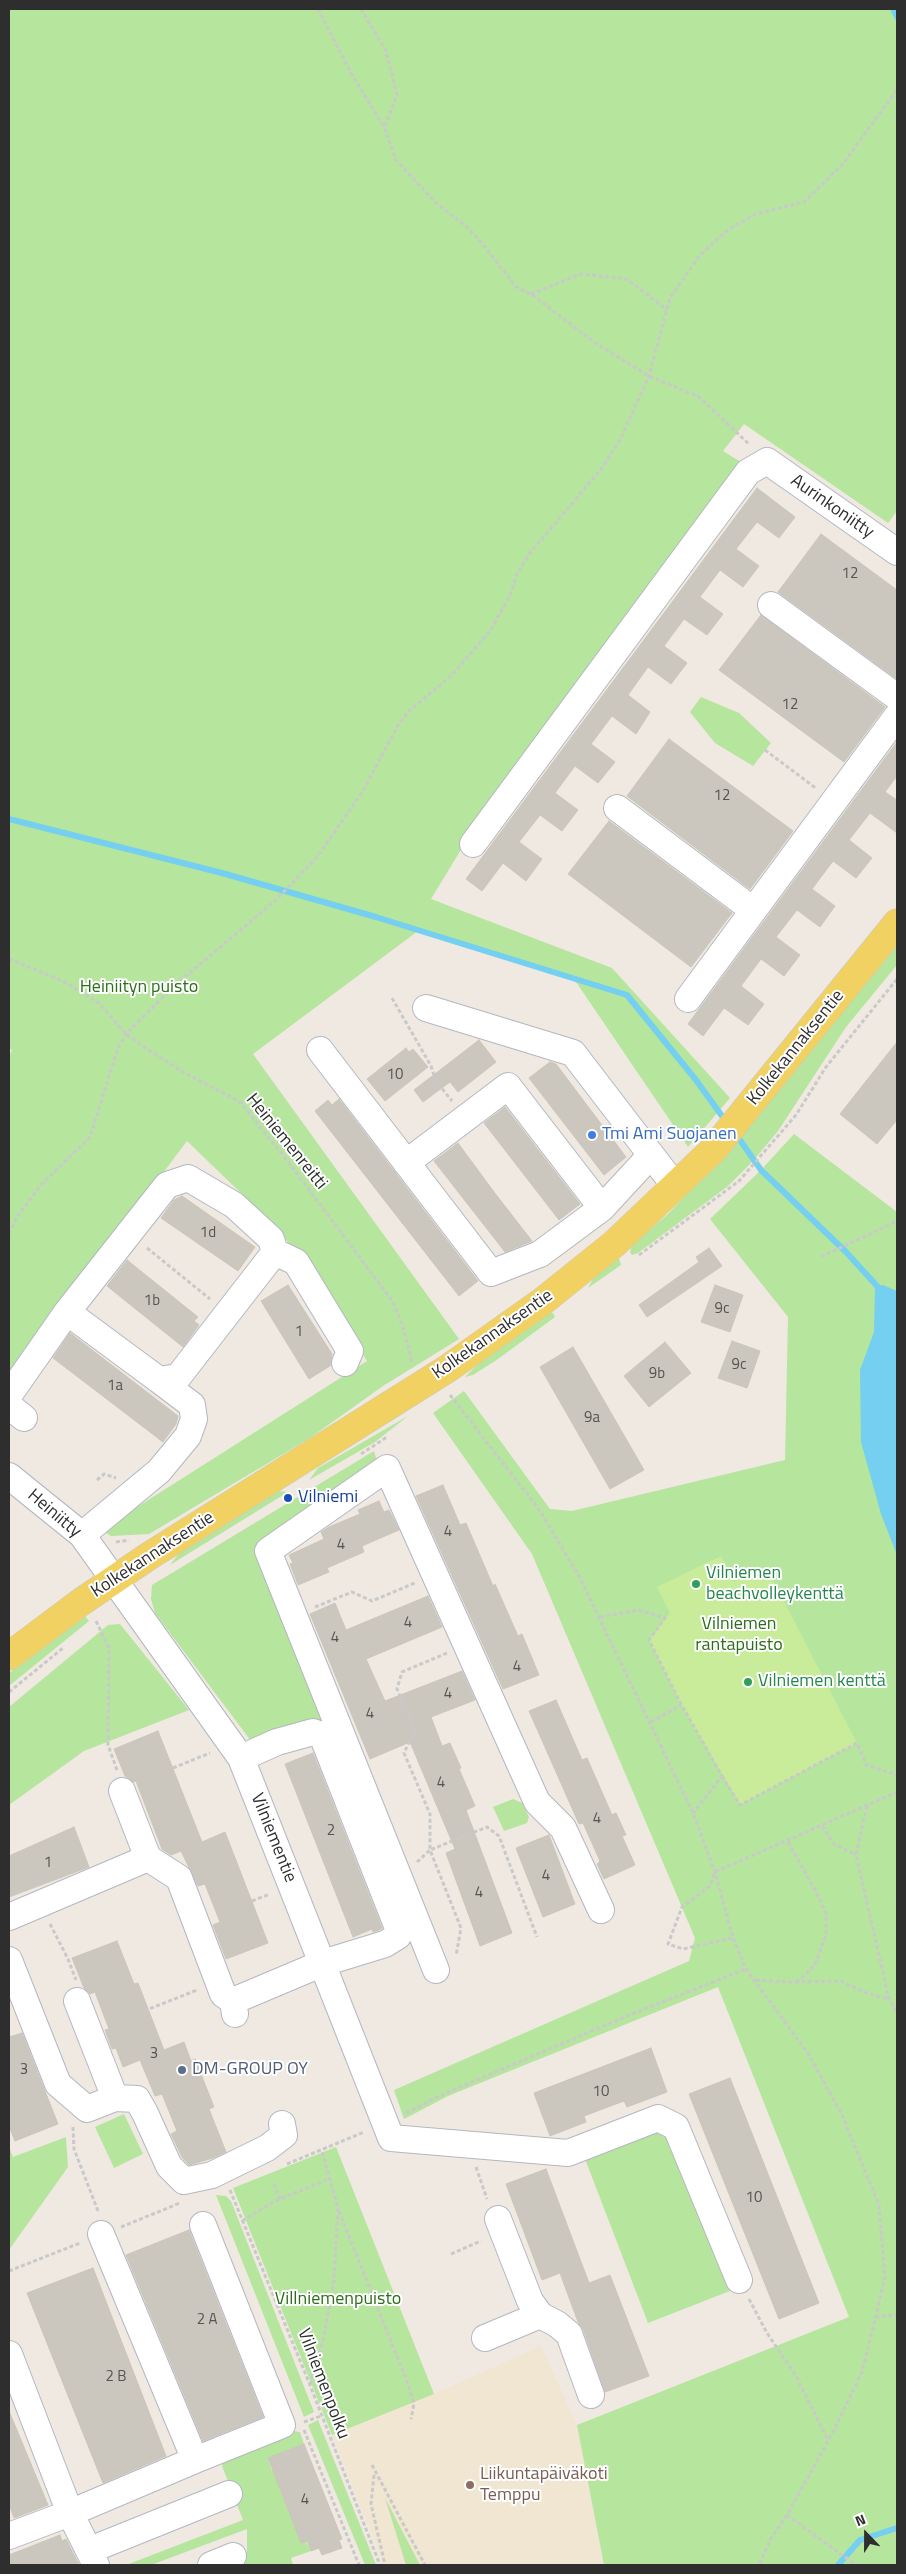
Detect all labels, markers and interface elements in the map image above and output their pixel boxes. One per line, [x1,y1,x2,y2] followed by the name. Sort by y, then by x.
[786,470,878,544] street label: Aurinkoniitty
[842,565,858,583] house number: 12
[782,696,798,714] house number: 12
[714,787,730,805] house number: 12
[80,977,198,999] park label: Heiniityn puisto
[743,986,849,1110] street label: Kolkekannaksentie
[387,1066,403,1084] house number: 10
[241,1090,331,1194] street label: Heiniemenreitti
[602,1124,737,1146] place label: Tmi Ami Suojanen
[586,1129,598,1141] marker: Tmi Ami Suojanen
[200,1224,216,1242] house number: 1d
[429,1285,557,1385] street label: Kolkekannaksentie
[144,1292,160,1310] house number: 1b
[715,1300,729,1318] house number: 9c
[295,1323,303,1341] house number: 1
[732,1356,746,1374] house number: 9c
[649,1365,665,1383] house number: 9b
[107,1377,123,1395] house number: 1a
[584,1409,600,1427] house number: 9a
[23,1485,85,1543] street label: Heiniitty
[298,1487,358,1509] place label: Vilniemi
[282,1492,294,1504] marker: Vilniemi
[88,1507,218,1603] street label: Kolkekannaksentie
[444,1523,452,1541] house number: 4
[337,1536,345,1554] house number: 4
[706,1563,844,1606] place label: Vilniemen beachvolleykenttä
[690,1578,702,1590] marker: Vilniemen beachvolleykenttä
[404,1614,412,1632] house number: 4
[695,1614,783,1656] park label: Vilniemen rantapuisto
[331,1629,339,1647] house number: 4
[513,1658,521,1676] house number: 4
[758,1671,886,1693] place label: Vilniemen kenttä
[742,1676,754,1688] marker: Vilniemen kenttä
[444,1685,452,1703] house number: 4
[366,1705,374,1723] house number: 4
[437,1774,445,1792] house number: 4
[245,1790,301,1886] street label: Vilniementie
[593,1810,601,1828] house number: 4
[327,1822,335,1840] house number: 2
[44,1854,52,1872] house number: 1
[542,1867,550,1885] house number: 4
[475,1884,483,1902] house number: 4
[150,2045,158,2063] house number: 3
[192,2059,308,2081] place label: DM-GROUP OY
[20,2061,28,2079] house number: 3
[176,2064,188,2076] marker: DM-GROUP OY
[593,2083,609,2101] house number: 10
[746,2189,762,2207] house number: 10
[275,2289,401,2311] park label: Villniemenpuisto
[197,2311,217,2329] house number: 2 A
[292,2326,354,2442] street label: Vilniemenpolku
[106,2368,126,2386] house number: 2 B
[480,2464,608,2506] place label: Liikuntapäiväkoti Temppu
[464,2479,476,2491] marker: Liikuntapäiväkoti Temppu
[301,2491,309,2509] house number: 4
[852,2508,869,2531] text: N
[841,2509,891,2559] north arrow

